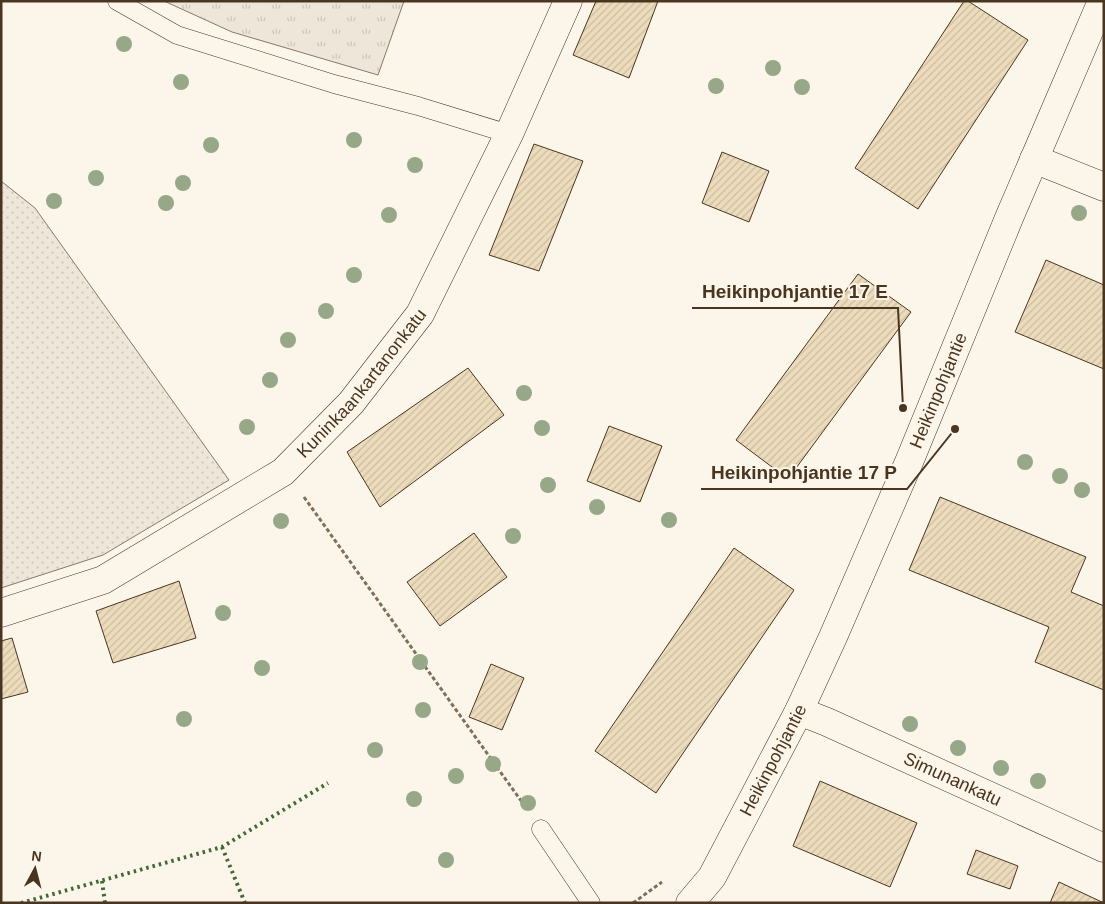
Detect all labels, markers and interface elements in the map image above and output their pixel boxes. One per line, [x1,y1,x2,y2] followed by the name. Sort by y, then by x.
[692,274,898,308] callout: Heikinpohjantie 17 E
[702,281,888,302] text: Heikinpohjantie 17 E
[293,305,430,462] street label: Kuninkaankartanonkatu
[906,330,971,451] street label: Heikinpohjantie
[701,455,907,489] callout: Heikinpohjantie 17 P
[711,462,897,483] text: Heikinpohjantie 17 P
[736,701,811,819] street label: Heikinpohjantie
[901,748,1005,810] street label: Simunankatu
[10,844,60,894] north arrow
[31,848,43,865] text: N

